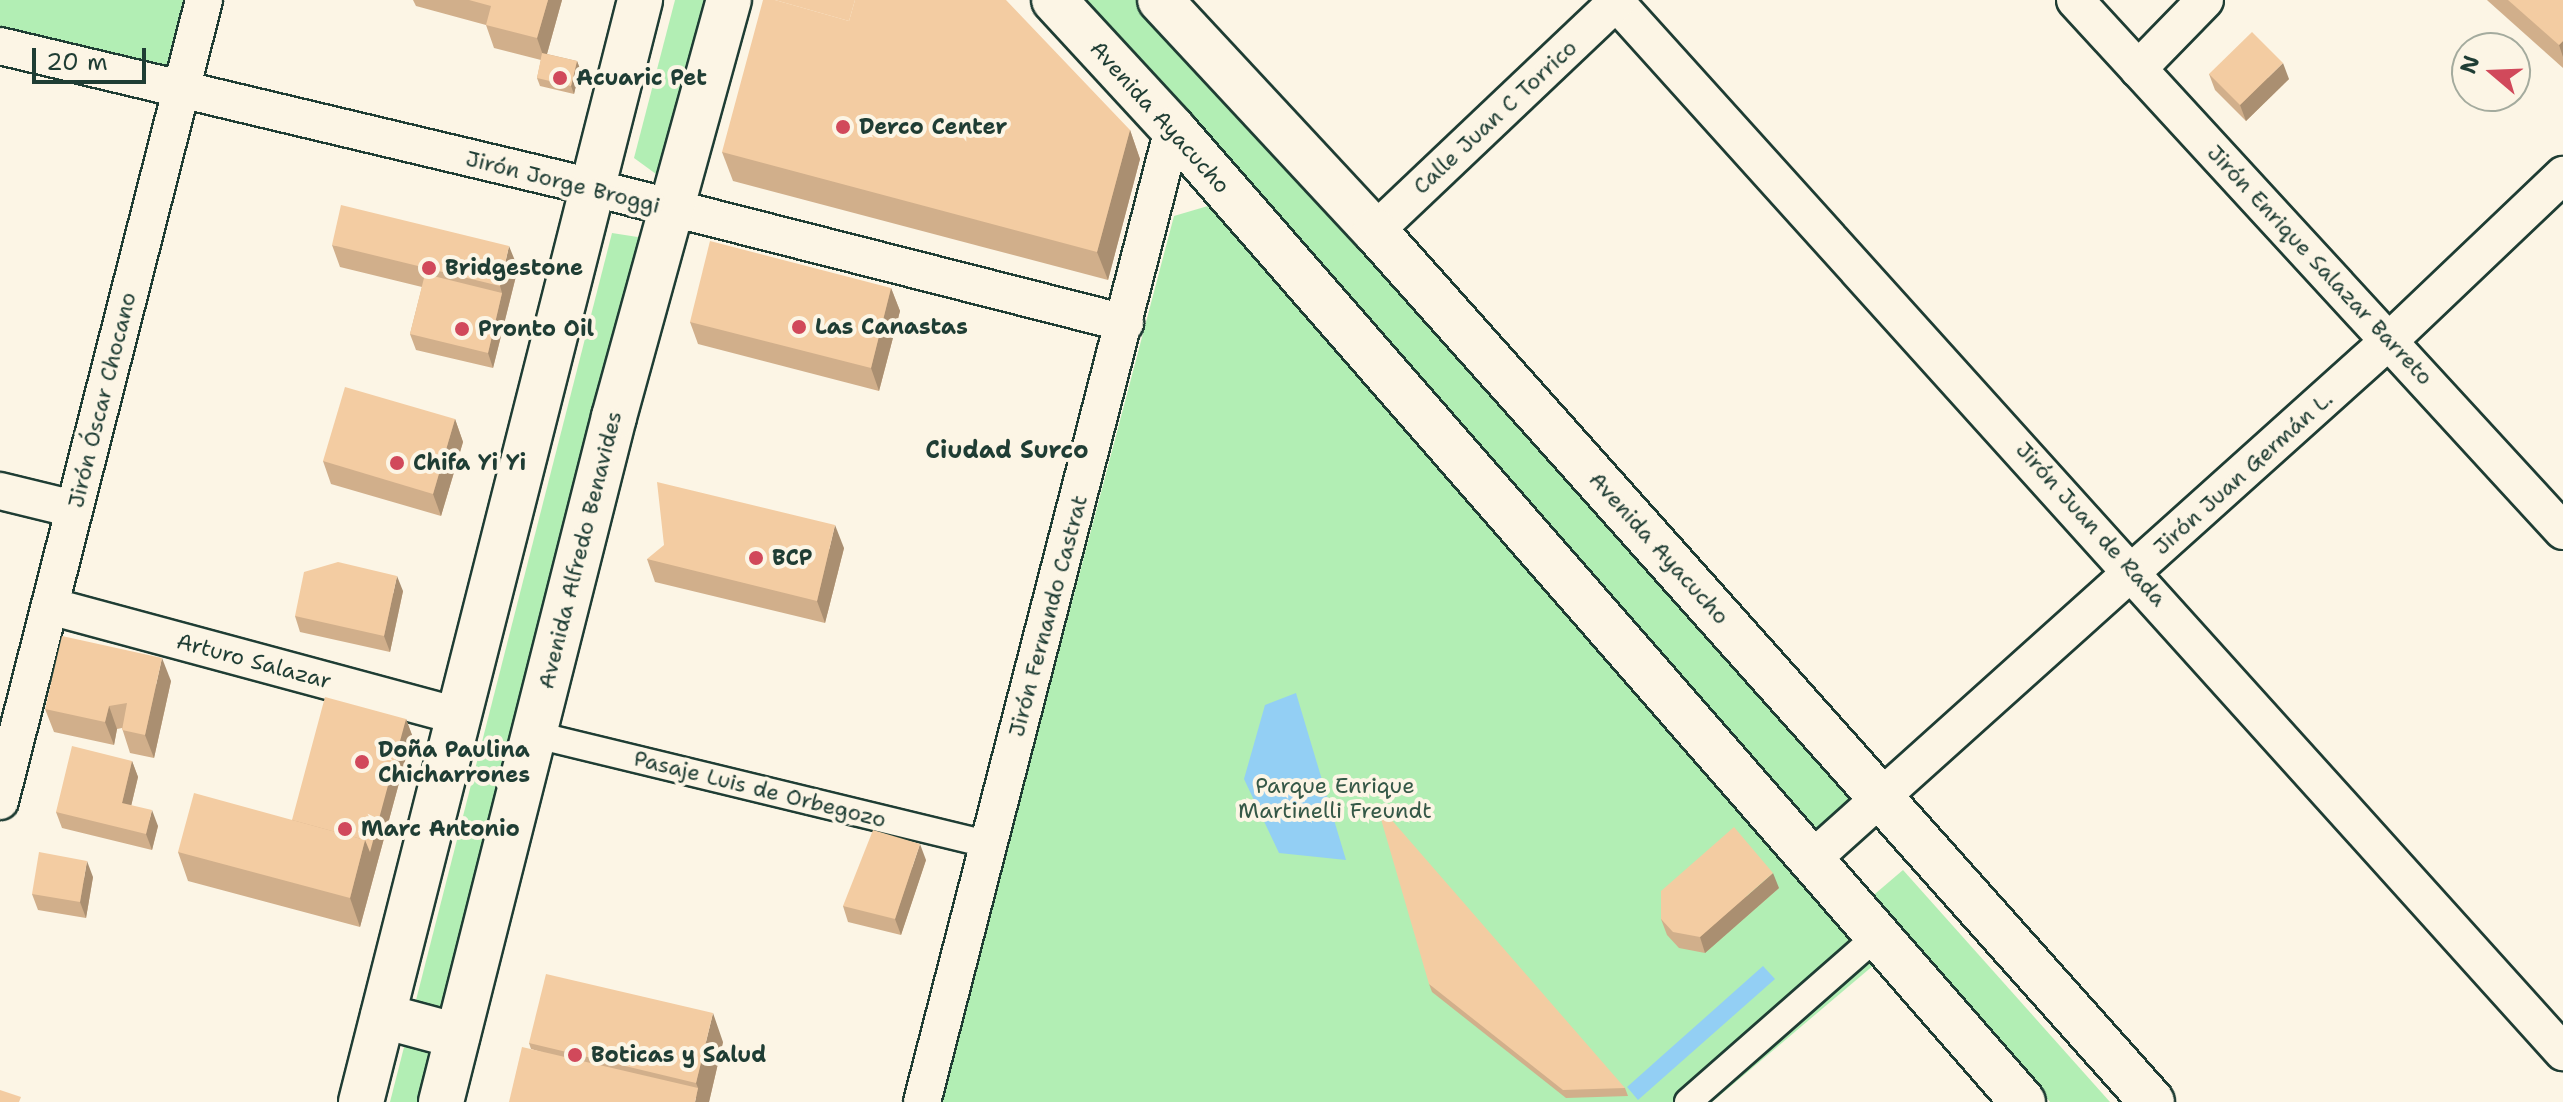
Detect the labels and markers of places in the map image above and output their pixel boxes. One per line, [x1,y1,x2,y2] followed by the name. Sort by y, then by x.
[576,65,707,91] place label: Acuaric Pet
[551,69,569,87] marker: Acuaric Pet
[859,114,1007,140] place label: Derco Center
[834,118,852,136] marker: Derco Center
[445,255,583,281] place label: Bridgestone
[420,259,438,277] marker: Bridgestone
[815,314,968,340] place label: Las Canastas
[478,316,594,342] place label: Pronto Oil
[790,318,808,336] marker: Las Canastas
[453,320,471,338] marker: Pronto Oil
[413,450,526,476] place label: Chifa Yi Yi
[388,454,406,472] marker: Chifa Yi Yi
[772,545,813,571] place label: BCP
[747,549,765,567] marker: BCP
[378,736,530,788] place label: Doña Paulina Chicharrones
[353,753,371,771] marker: Doña Paulina Chicharrones
[361,816,520,842] place label: Marc Antonio
[336,820,354,838] marker: Marc Antonio
[591,1042,766,1068] place label: Boticas y Salud
[566,1046,584,1064] marker: Boticas y Salud

